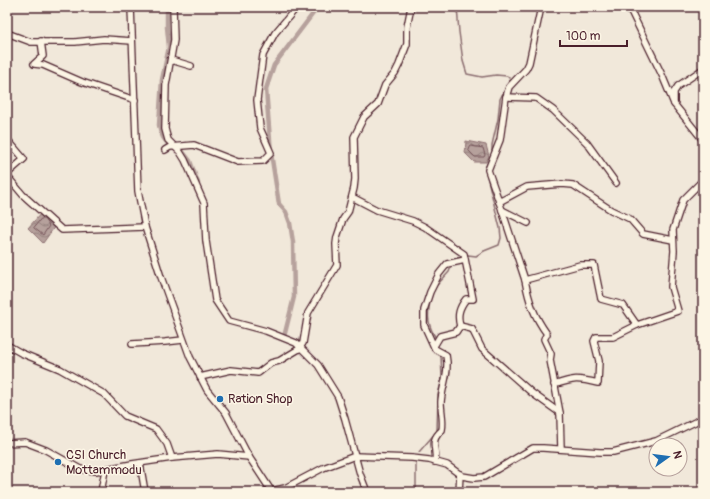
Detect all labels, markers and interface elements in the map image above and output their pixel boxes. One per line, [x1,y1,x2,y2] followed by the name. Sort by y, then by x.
[560,22,627,48] scale bar
[566,29,601,44] text: 100 m
[228,391,293,407] place label: Ration Shop
[215,394,225,404] marker: Ration Shop
[648,437,688,477] north arrow
[66,447,142,478] place label: CSI Church Mottammodu
[670,450,685,460] text: N
[53,457,63,467] marker: CSI Church Mottammodu

